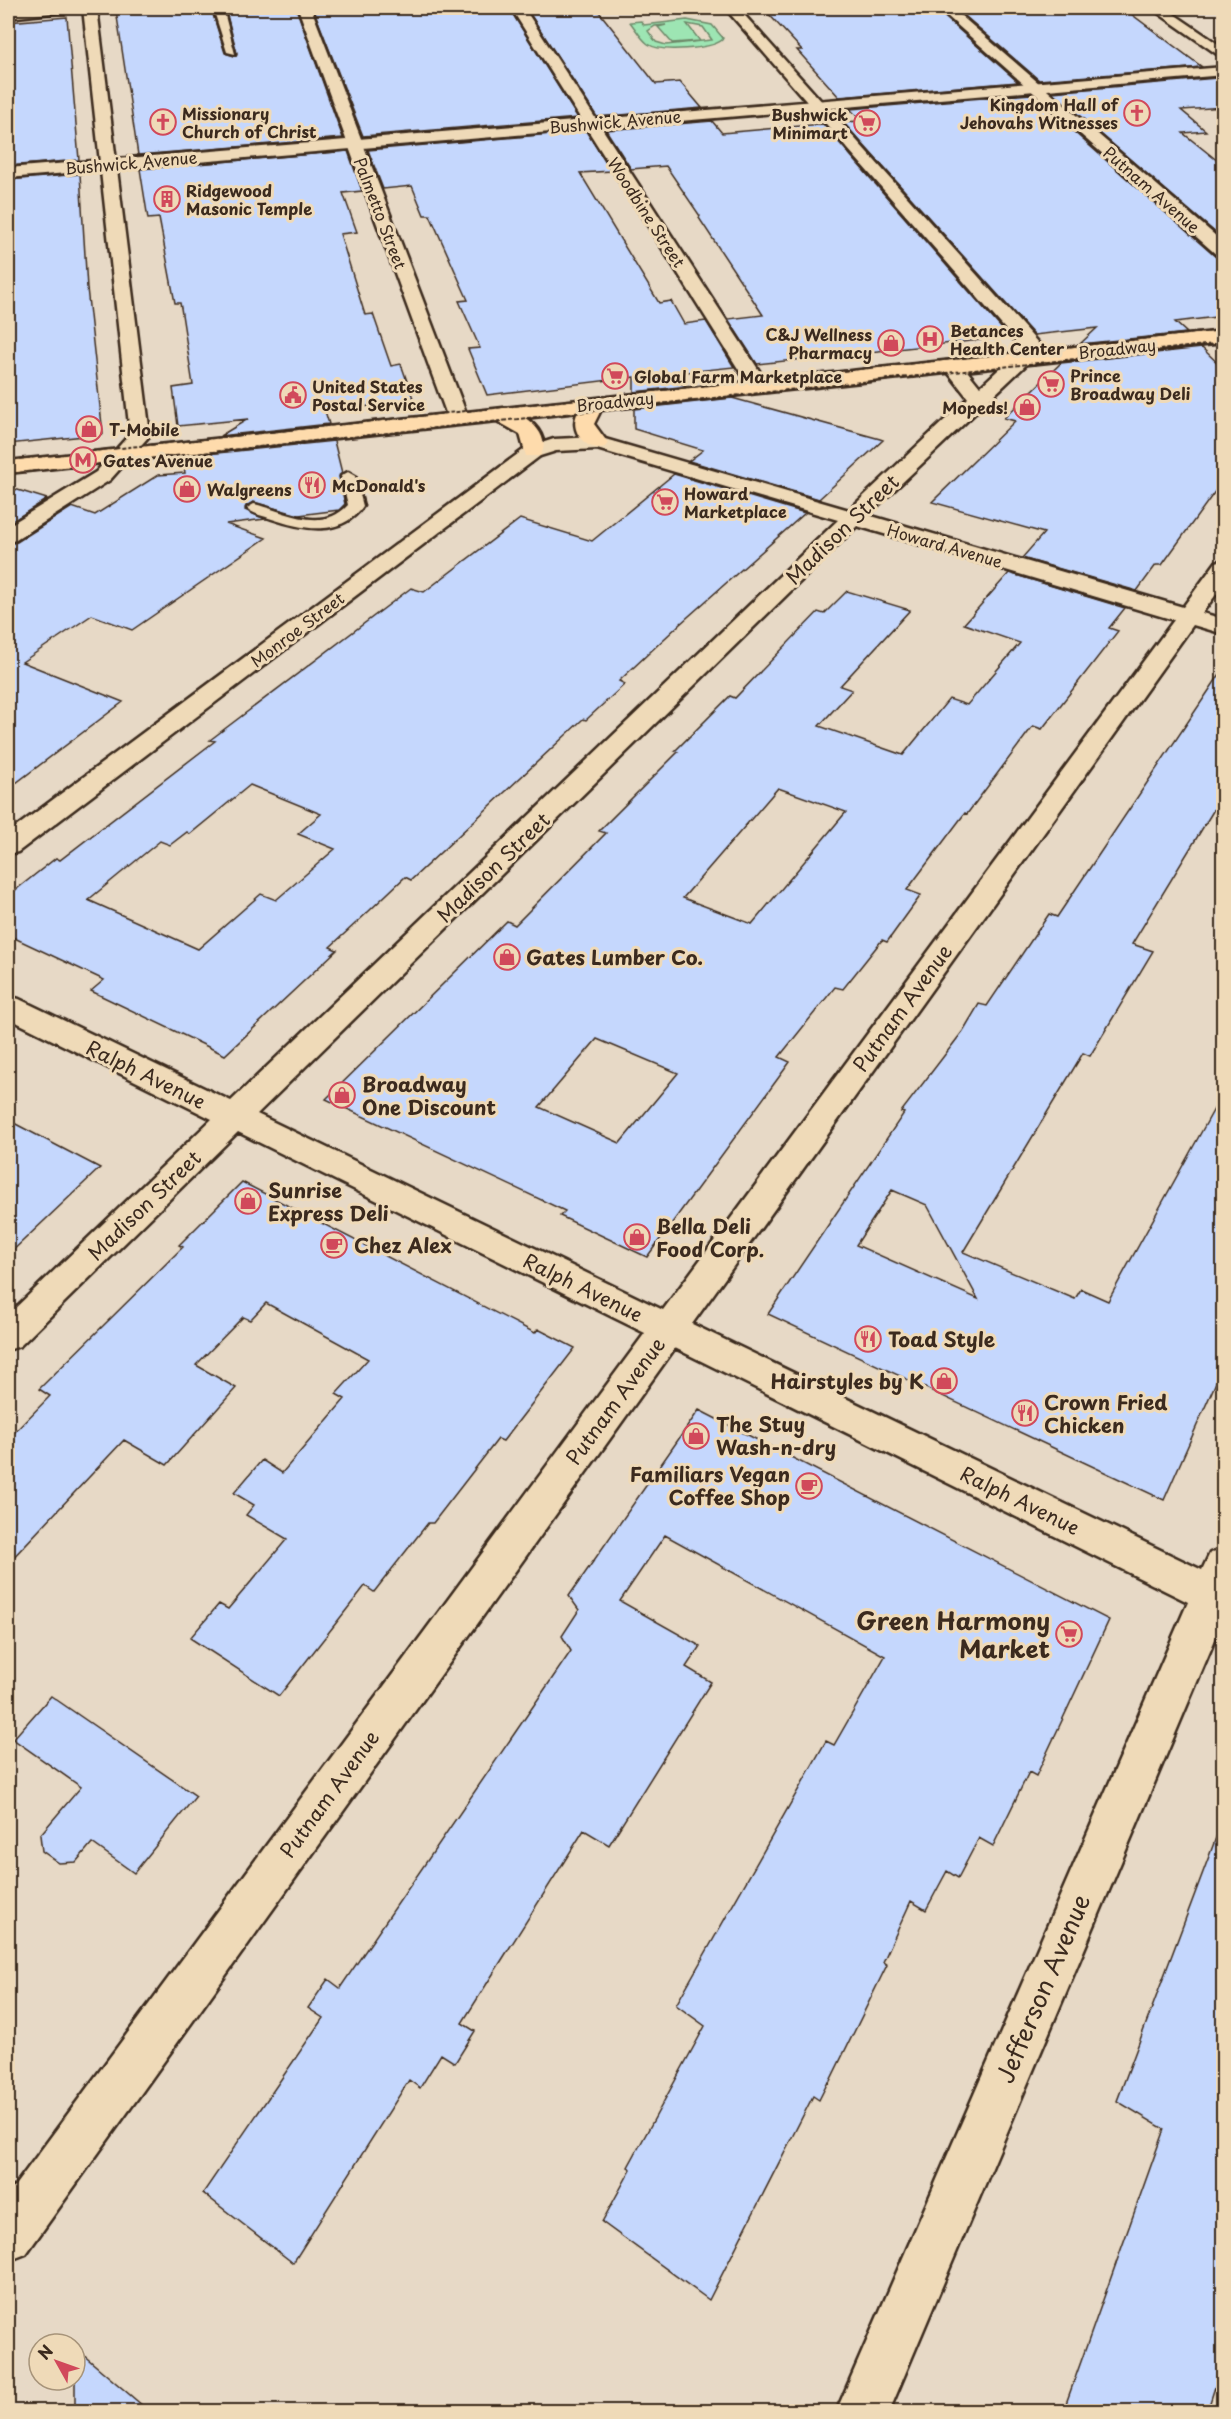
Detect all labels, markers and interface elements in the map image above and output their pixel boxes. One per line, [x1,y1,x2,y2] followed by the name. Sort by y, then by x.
[960,92,1119,134] place label: Kingdom Hall of Jehovahs Witnesses
[1122,98,1152,128] church icon: Kingdom Hall of Jehovahs Witnesses
[182,101,317,143] place label: Missionary Church of Christ
[771,102,848,144] place label: Bushwick Minimart
[548,103,682,139] street label: Bushwick Avenue
[148,107,178,137] church icon: Missionary Church of Christ
[852,108,882,138] supermarket icon: Bushwick Minimart
[1098,140,1206,238] street label: Putnam Avenue
[64,144,198,180] street label: Bushwick Avenue
[602,152,692,272] street label: Woodbine Street
[349,154,413,272] street label: Palmetto Street
[186,178,312,220] place label: Ridgewood Masonic Temple
[152,184,182,214] building icon: Ridgewood Masonic Temple
[950,318,1065,360] place label: Betances Health Center
[766,322,872,364] place label: C&J Wellness Pharmacy
[915,324,945,354] hospital icon: Betances Health Center
[876,328,906,358] shop icon: C&J Wellness Pharmacy
[1077,332,1157,364] street label: Broadway
[600,361,630,391] supermarket icon: Global Farm Marketplace
[1070,363,1190,405] place label: Prince Broadway Deli
[634,364,842,388] place label: Global Farm Marketplace
[1036,369,1066,399] supermarket icon: Prince Broadway Deli
[312,374,425,416] place label: United States Postal Service
[278,380,308,410] public building icon: United States Postal Service
[575,385,655,417] street label: Broadway
[1012,392,1042,422] shop icon: Mopeds!
[942,395,1008,419] place label: Mopeds!
[74,414,104,444] shop icon: T-Mobile
[109,417,179,441] place label: T-Mobile
[68,445,98,475] metro station icon: Gates Avenue
[103,448,213,472] place label: Gates Avenue
[779,467,905,591] street label: Madison Street
[297,470,327,500] restaurant icon: McDonald's
[332,473,426,497] place label: McDonald's
[172,474,202,504] shop icon: Walgreens
[207,477,292,501] place label: Walgreens
[684,481,787,523] place label: Howard Marketplace
[650,487,680,517] supermarket icon: Howard Marketplace
[885,517,1006,573] street label: Howard Avenue
[245,586,349,672] street label: Monroe Street
[430,805,556,929] street label: Madison Street
[845,938,959,1078] street label: Putnam Avenue
[492,942,522,972] shop icon: Gates Lumber Co.
[526,942,703,972] place label: Gates Lumber Co.
[81,1032,211,1116] street label: Ralph Avenue
[362,1069,496,1122] place label: Broadway One Discount
[327,1080,357,1110] shop icon: Broadway One Discount
[81,1143,207,1267] street label: Madison Street
[268,1175,389,1228] place label: Sunrise Express Deli
[233,1186,263,1216] shop icon: Sunrise Express Deli
[656,1211,764,1264] place label: Bella Deli Food Corp.
[622,1222,652,1252] shop icon: Bella Deli Food Corp.
[319,1230,349,1260] cafe icon: Chez Alex
[354,1230,452,1260] place label: Chez Alex
[518,1245,648,1329] street label: Ralph Avenue
[853,1324,883,1354] restaurant icon: Toad Style
[888,1324,995,1354] place label: Toad Style
[558,1331,672,1471] street label: Putnam Avenue
[770,1366,924,1396] place label: Hairstyles by K
[929,1366,959,1396] shop icon: Hairstyles by K
[1044,1387,1168,1440] place label: Crown Fried Chicken
[1010,1398,1040,1428] restaurant icon: Crown Fried Chicken
[716,1409,836,1462] place label: The Stuy Wash-n-dry
[681,1421,711,1451] shop icon: The Stuy Wash-n-dry
[955,1458,1085,1542] street label: Ralph Avenue
[630,1459,790,1512] place label: Familiars Vegan Coffee Shop
[794,1471,824,1501] cafe icon: Familiars Vegan Coffee Shop
[856,1602,1050,1666] place label: Green Harmony Market
[1054,1619,1084,1649] supermarket icon: Green Harmony Market
[272,1724,386,1864] street label: Putnam Avenue
[986,1888,1098,2088] street label: Jefferson Avenue
[27,2332,87,2392] north arrow
[31,2339,58,2364] text: N

